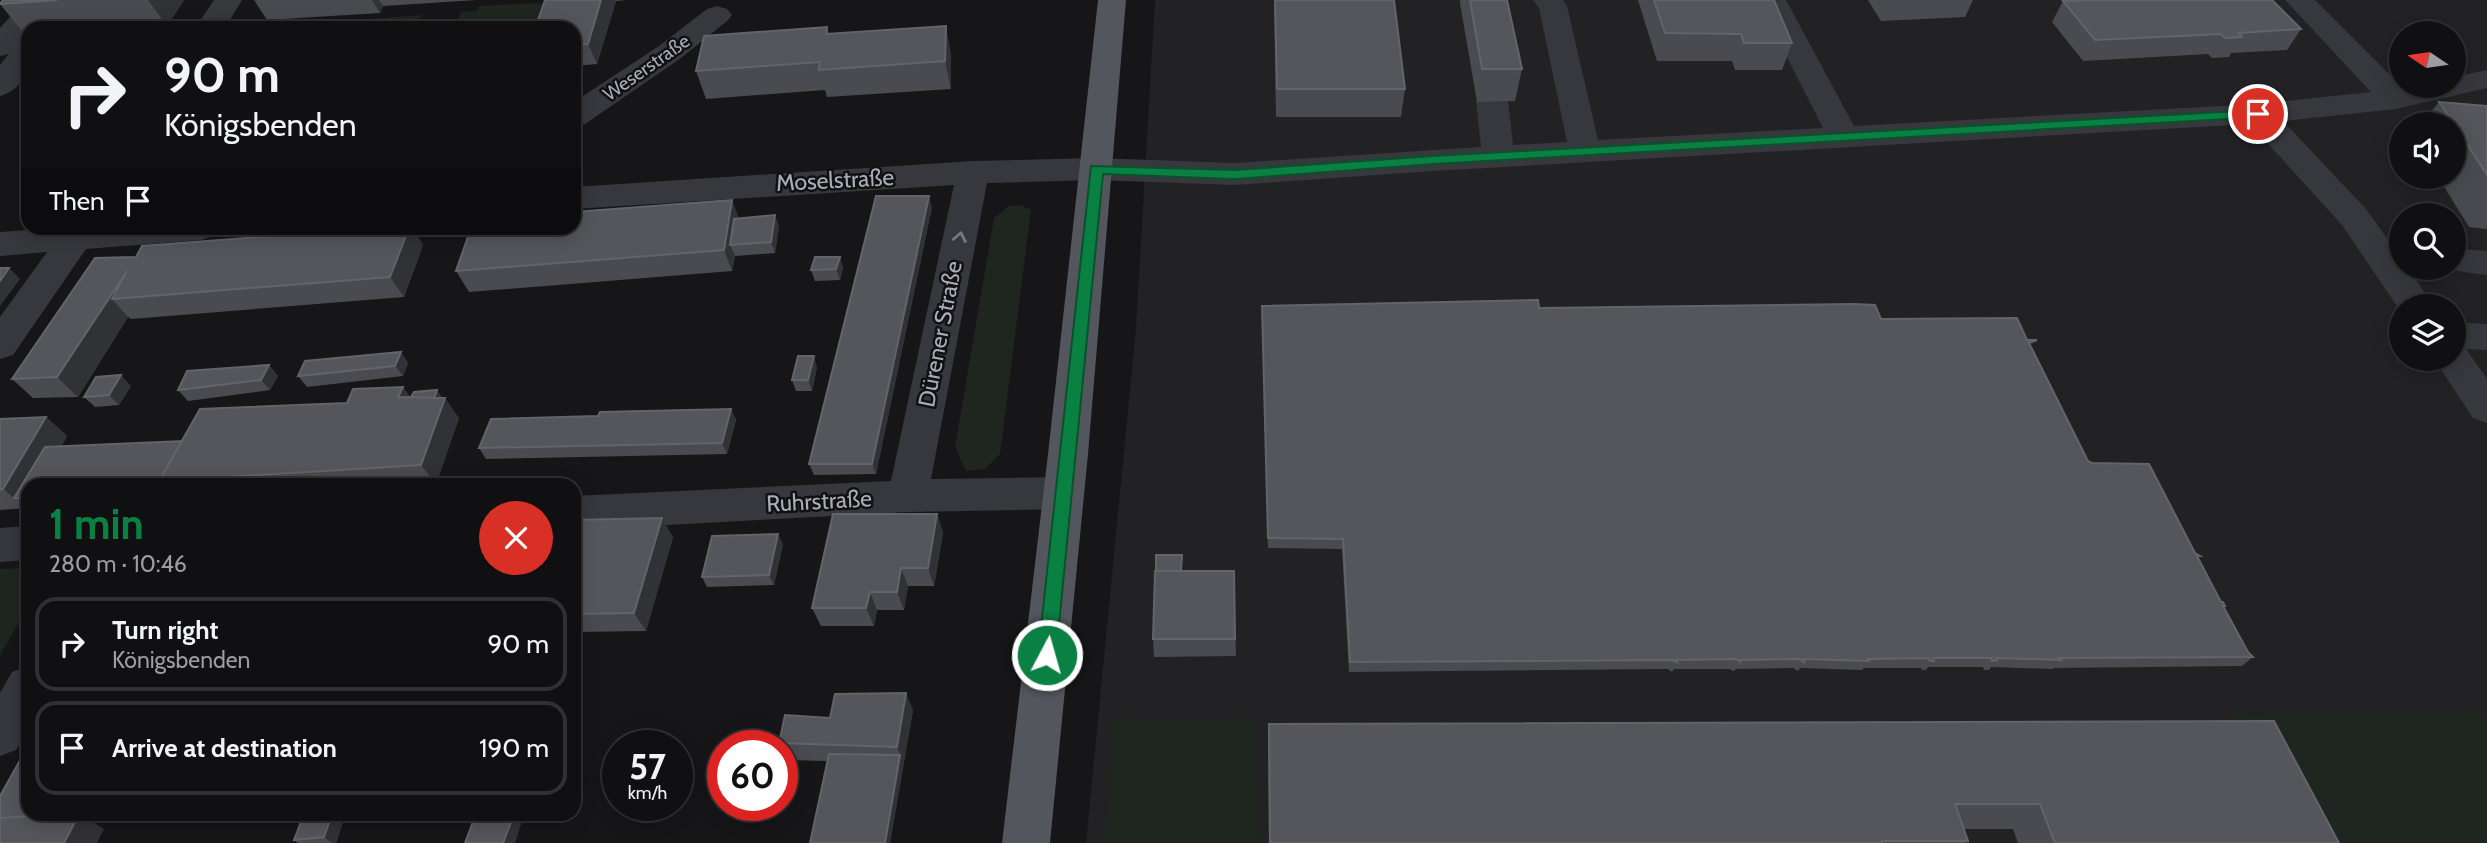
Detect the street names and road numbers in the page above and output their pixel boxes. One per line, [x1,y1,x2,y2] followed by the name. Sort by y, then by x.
[599,29,694,106] street label: Weserstraße
[775,163,895,197] street label: Moselstraße
[912,258,968,409] street label: Dürener Straße
[765,484,873,518] street label: Ruhrstraße

